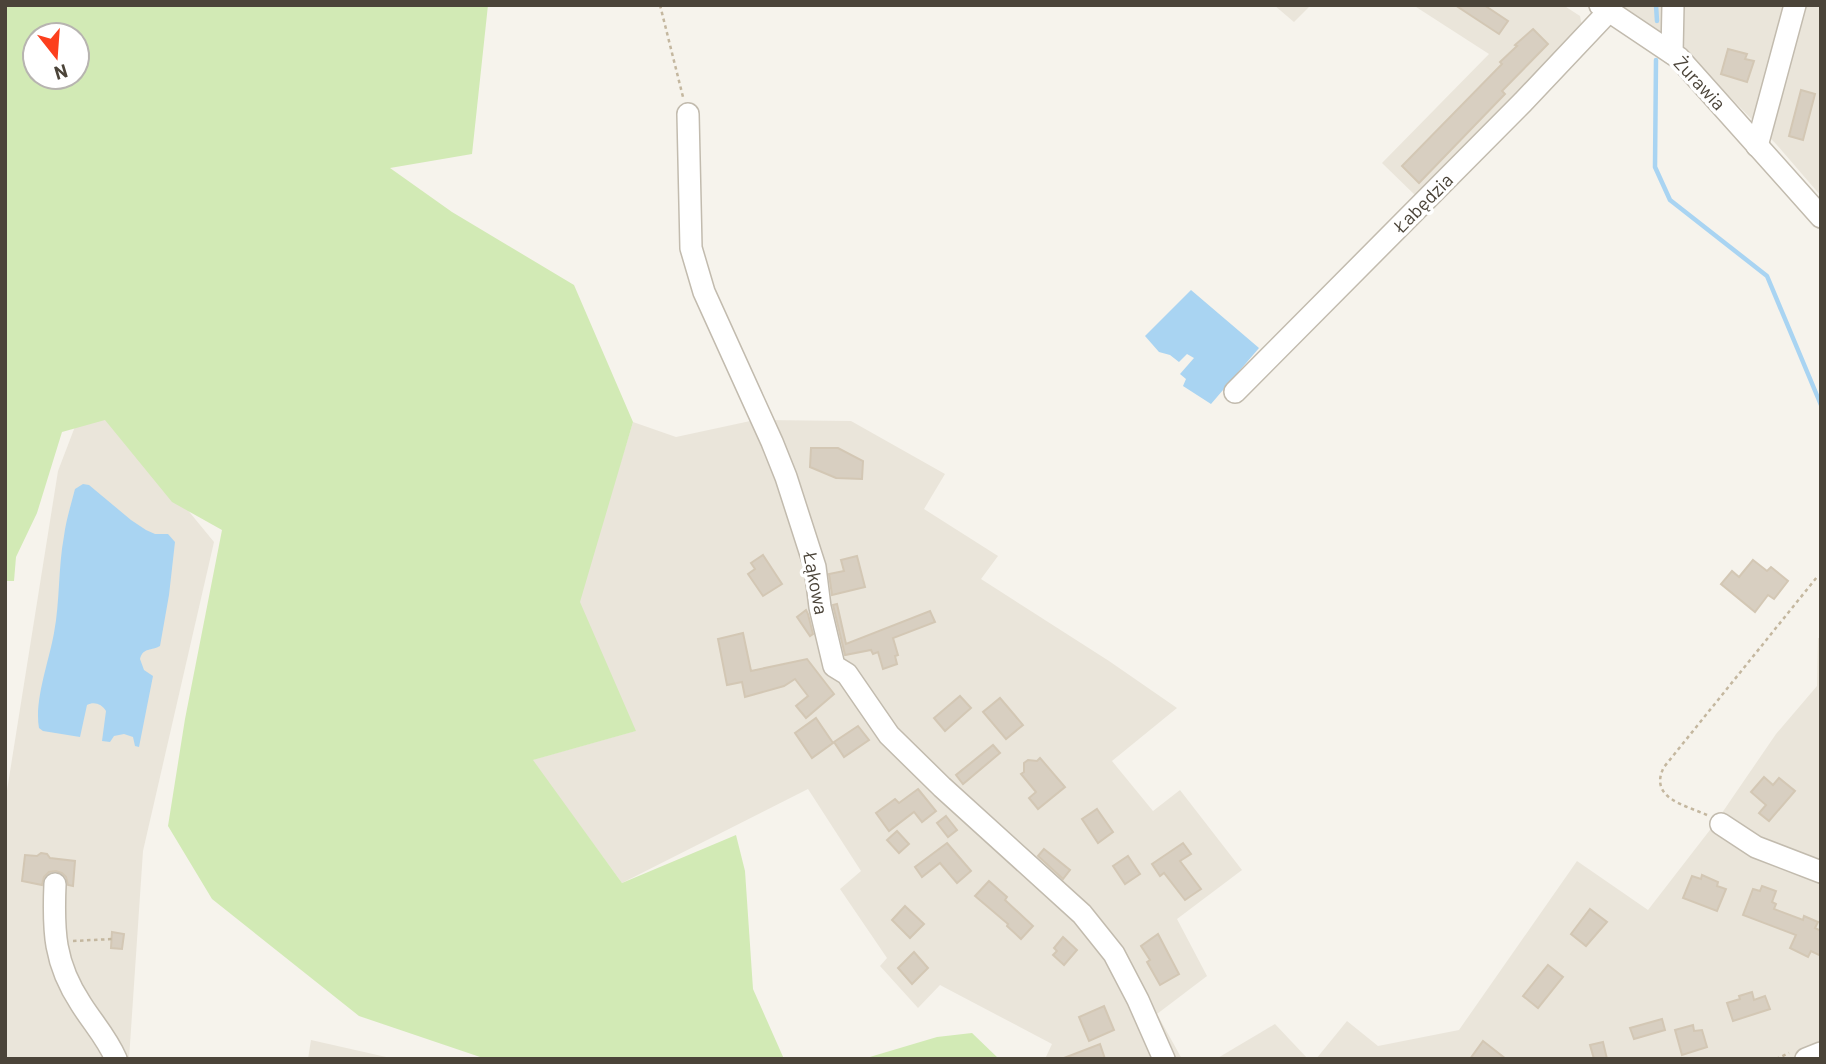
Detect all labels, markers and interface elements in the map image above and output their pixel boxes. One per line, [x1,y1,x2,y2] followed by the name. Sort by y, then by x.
[21,21,91,91] north arrow
[1670,51,1731,114] street label: Żurawia
[52,60,71,86] text: N
[1387,168,1457,238] street label: Łabędzia
[799,549,834,616] street label: Łąkowa

